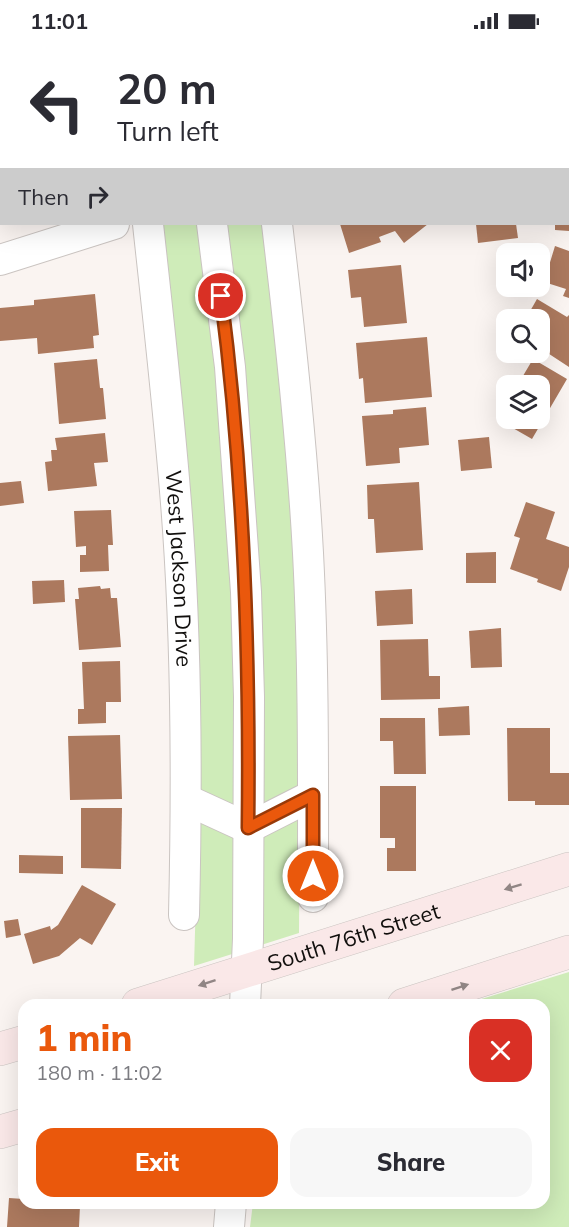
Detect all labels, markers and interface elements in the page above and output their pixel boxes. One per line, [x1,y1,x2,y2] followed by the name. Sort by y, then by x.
[30,7,88,35] text: 11:01
[117,62,217,115] text: 20 m
[18,66,96,144] icon: left
[117,114,219,148] text: Turn left
[81,180,114,213] icon: right
[18,183,69,211] text: Then
[496,243,550,429] map controls
[496,243,550,297] button: sound
[195,270,246,321] pin
[204,279,237,312] icon: arrive
[496,309,550,363] button: search
[496,375,550,429] button: layers
[159,469,198,667] street label: West Jackson Drive
[281,844,345,908] position arrow
[504,882,522,892] one-way arrow
[264,897,443,977] street label: South 76th Street
[198,979,216,988] one-way arrow
[451,982,469,991] one-way arrow
[36,1015,132,1060] text: 1 min
[469,1019,532,1082] button: close
[36,1060,162,1085] text: 180 m · 11:02
[36,1128,278,1197] button: Exit
[290,1128,532,1197] button: Share

